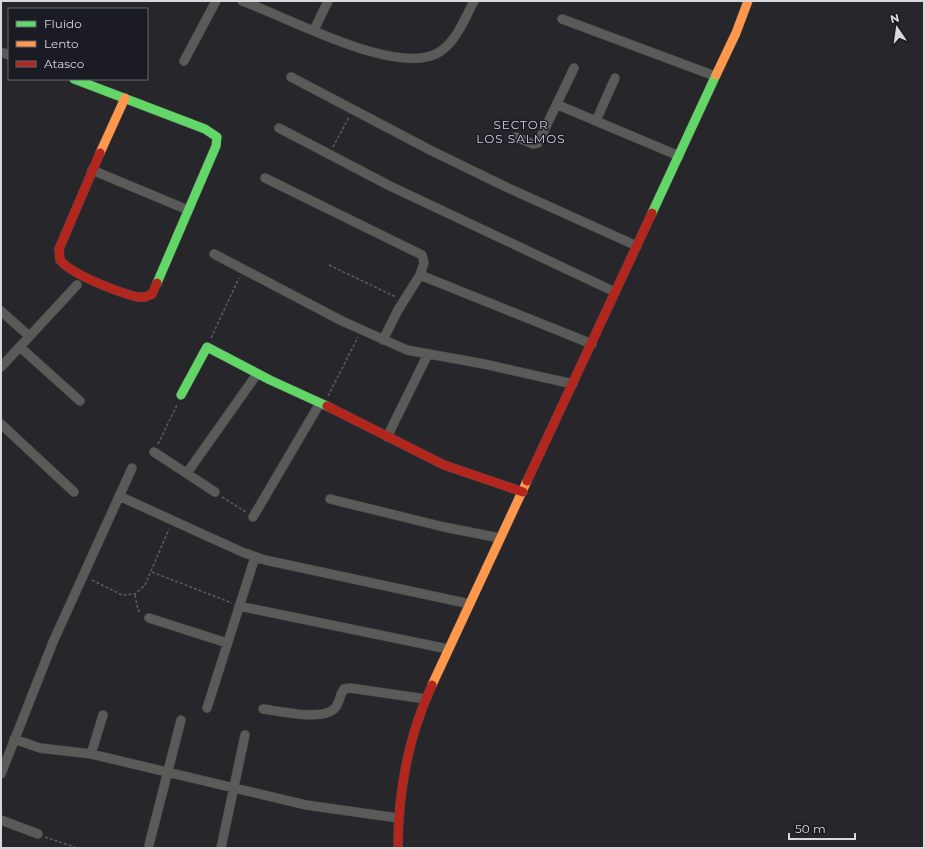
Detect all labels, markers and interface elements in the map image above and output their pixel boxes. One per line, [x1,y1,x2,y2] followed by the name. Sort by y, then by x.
[8,8,148,80] legend
[877,8,917,48] north arrow
[889,10,901,26] text: N
[44,16,82,31] text: Fluido
[44,36,79,51] text: Lento
[44,56,84,71] text: Atasco
[476,117,566,146] district label: SECTOR LOS SALMOS
[789,815,855,841] scale bar
[795,821,826,836] text: 50 m

